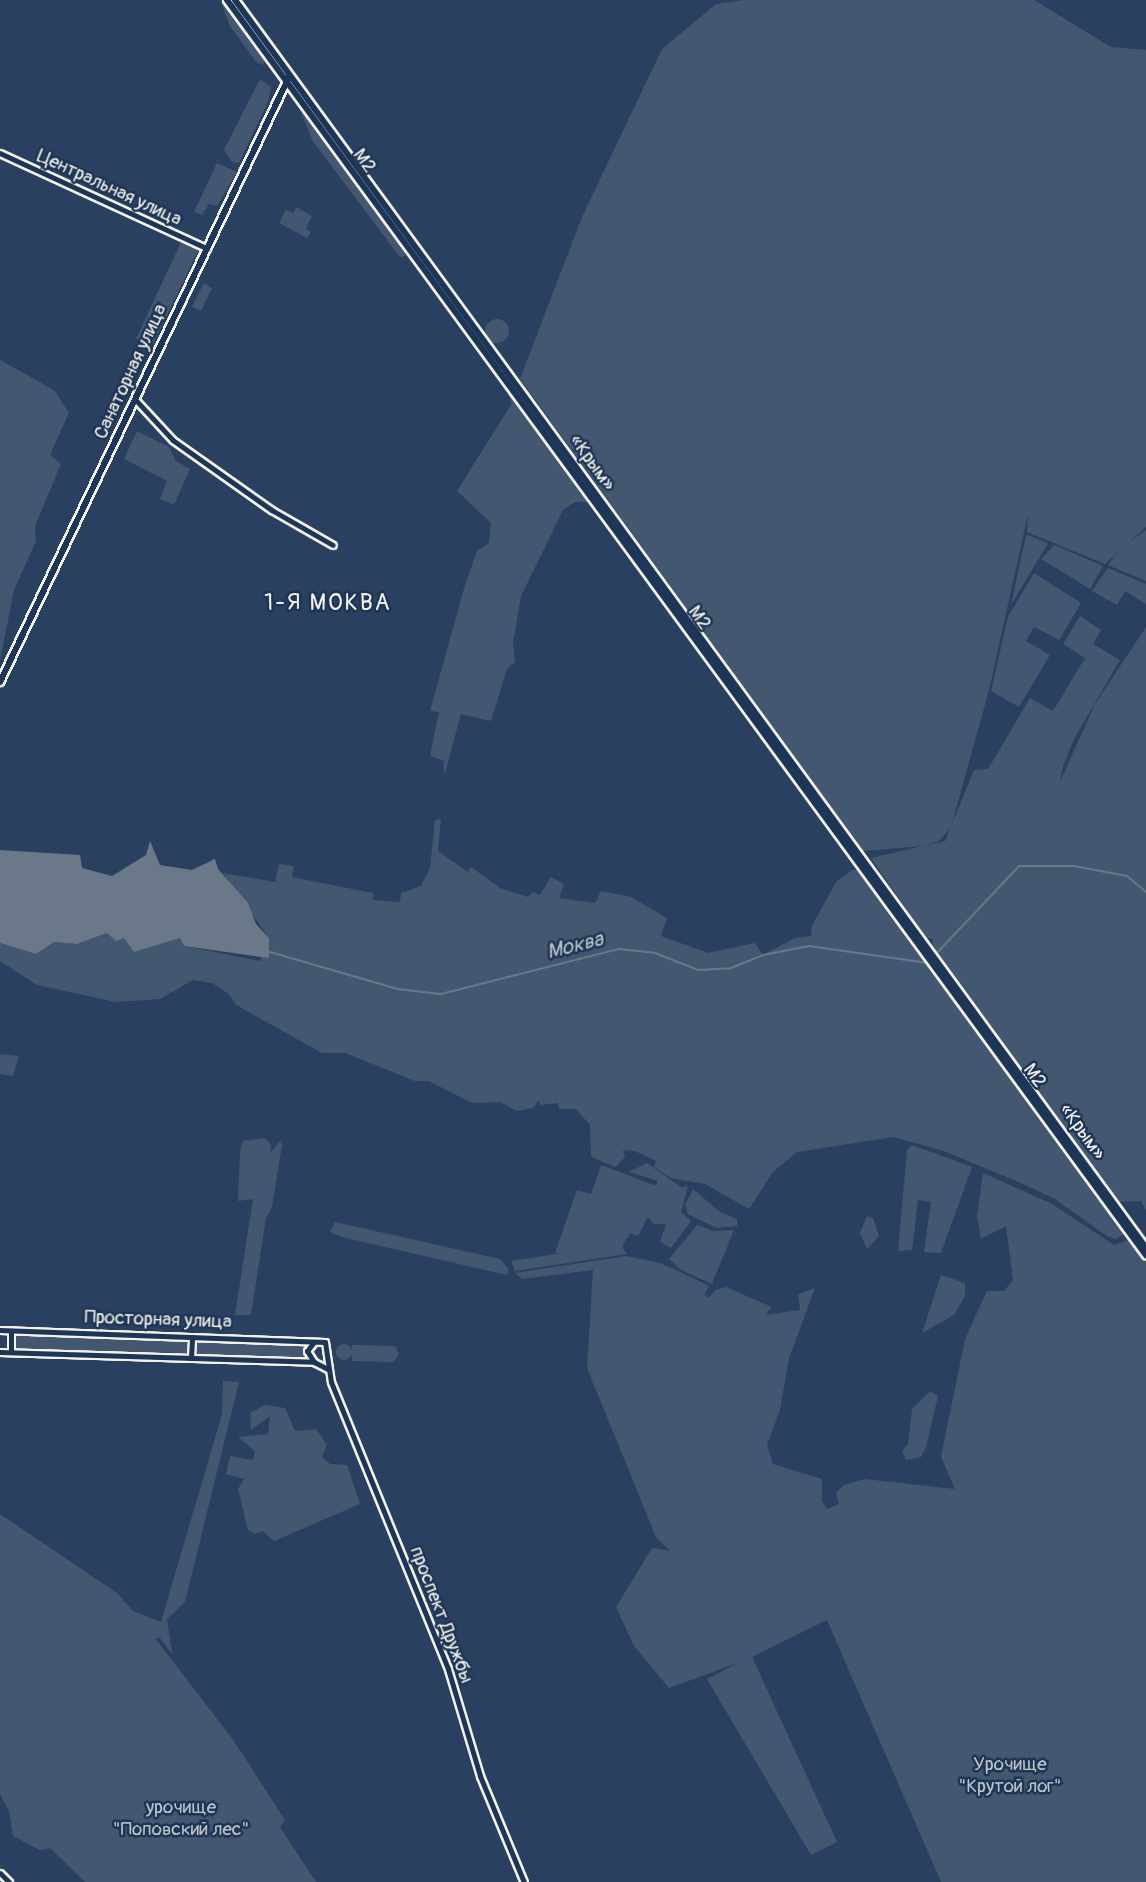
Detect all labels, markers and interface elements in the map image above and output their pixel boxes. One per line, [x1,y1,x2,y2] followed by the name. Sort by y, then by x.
[33,144,185,232] street label: Центральная улица
[348,144,380,178] street label: М2
[90,301,172,443] street label: Санаторная улица
[564,431,620,495] street label: «Крым»
[265,589,391,617] district label: 1-Я МОКВА
[683,601,715,635] street label: М2
[544,927,606,965] water label: Моква
[1018,1059,1050,1093] street label: М2
[1054,1100,1110,1164] street label: «Крым»
[84,1306,232,1334] street label: Просторная улица
[404,1543,478,1687] street label: проспект Дружбы
[958,1754,1062,1798] park label: Урочище "Крутой лог"
[113,1797,249,1841] park label: урочище "Поповский лес"

